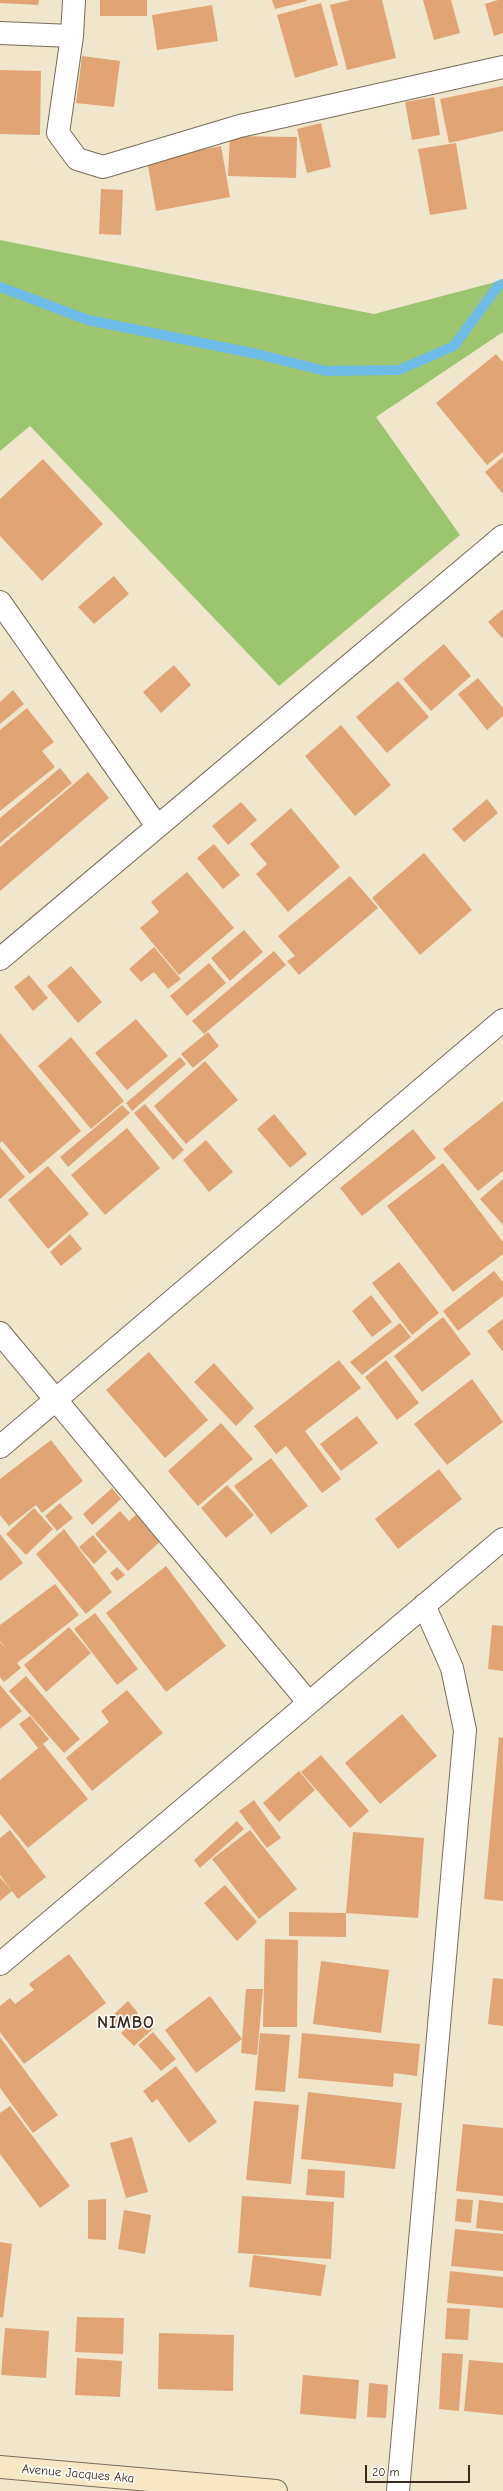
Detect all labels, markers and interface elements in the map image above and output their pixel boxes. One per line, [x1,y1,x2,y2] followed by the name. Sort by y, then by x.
[97,2013,155,2033] district label: NIMBO
[367,2457,472,2483] scale bar
[21,2461,135,2487] street label: Avenue Jacques Aka
[372,2465,400,2479] text: 20 m

